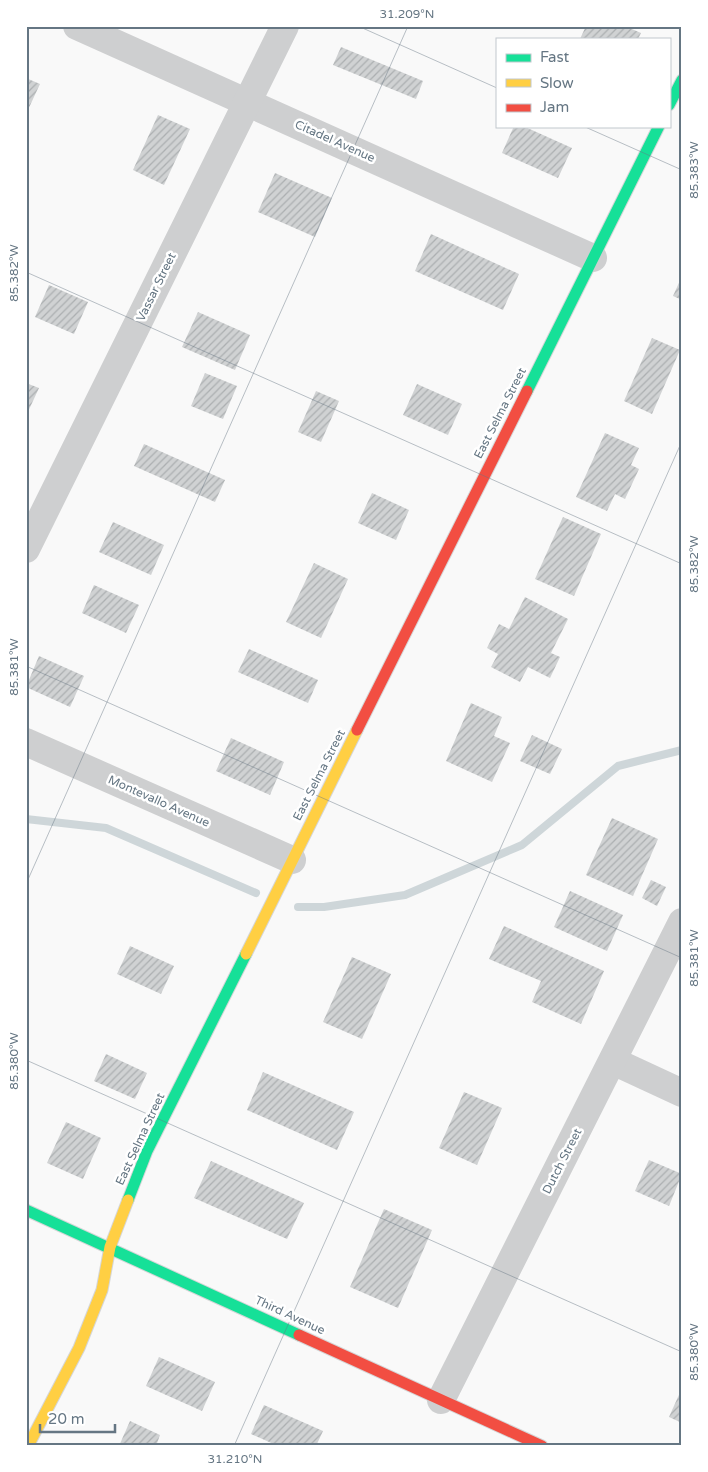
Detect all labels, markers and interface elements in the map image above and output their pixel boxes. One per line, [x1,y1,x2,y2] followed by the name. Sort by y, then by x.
[380,7,434,21] text: 31.209°N
[496,38,670,128] legend
[540,48,570,66] text: Fast
[540,74,574,92] text: Slow
[540,98,569,116] text: Jam
[293,117,377,165] street label: Citadel Avenue
[687,141,701,199] text: 85.383°W
[7,244,21,302] text: 85.382°W
[133,250,179,324] street label: Vassar Street
[471,365,529,461] street label: East Selma Street
[687,535,701,593] text: 85.382°W
[7,638,21,696] text: 85.381°W
[290,727,348,823] street label: East Selma Street
[106,772,212,830] street label: Montevallo Avenue
[687,929,701,987] text: 85.381°W
[7,1032,21,1090] text: 85.380°W
[113,1090,168,1187] street label: East Selma Street
[539,1125,585,1196] street label: Dutch Street
[253,1293,327,1337] street label: Third Avenue
[687,1323,701,1381] text: 85.380°W
[40,1402,115,1434] scale bar
[48,1410,85,1428] text: 20 m
[208,1452,262,1466] text: 31.210°N

